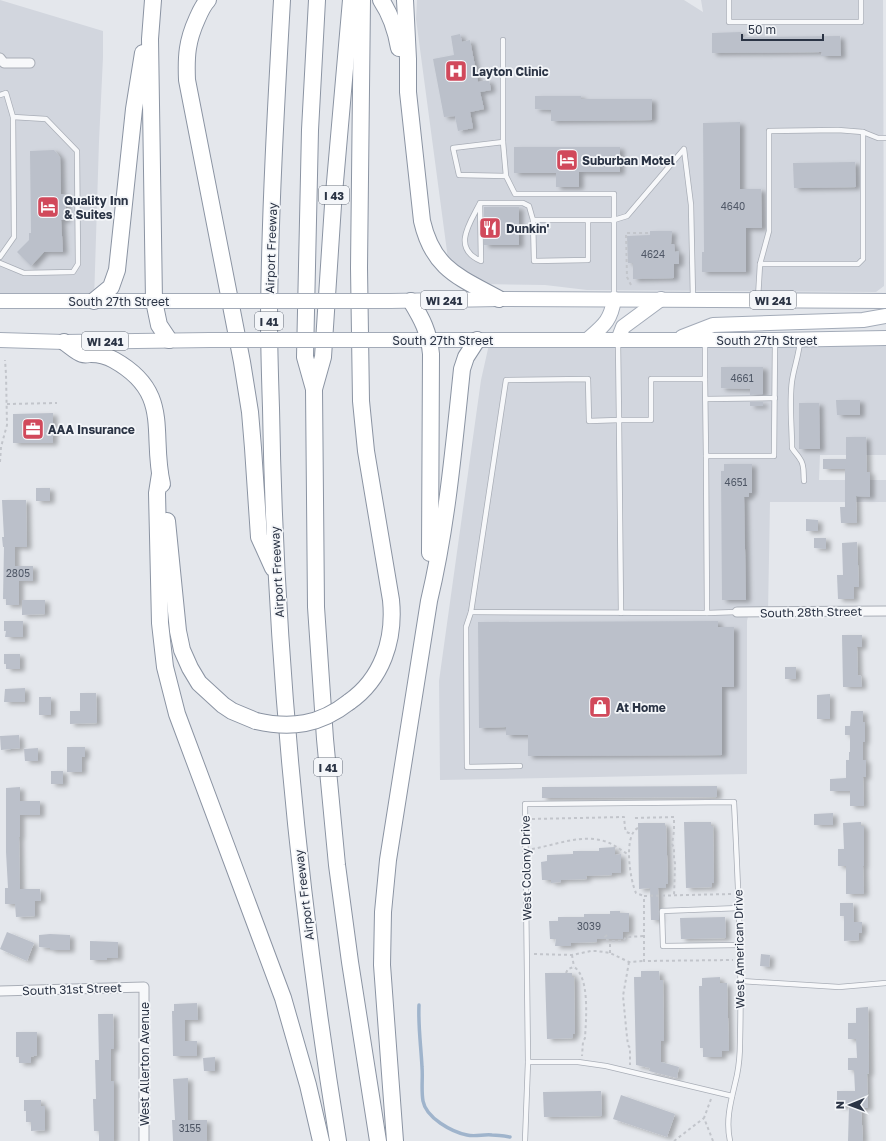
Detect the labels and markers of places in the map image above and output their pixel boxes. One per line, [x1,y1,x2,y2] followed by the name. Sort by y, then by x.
[443,58,469,84] hospital icon: Layton Clinic
[472,64,549,79] place label: Layton Clinic
[554,147,580,173] hotel icon: Suburban Motel
[582,153,675,168] place label: Suburban Motel
[64,193,128,222] place label: Quality Inn & Suites
[35,194,61,220] hotel icon: Quality Inn & Suites
[477,215,503,241] restaurant icon: Dunkin'
[506,221,549,236] place label: Dunkin'
[20,416,46,442] office icon: AAA Insurance
[48,422,135,437] place label: AAA Insurance
[587,694,613,720] shop icon: At Home
[616,700,666,715] place label: At Home

